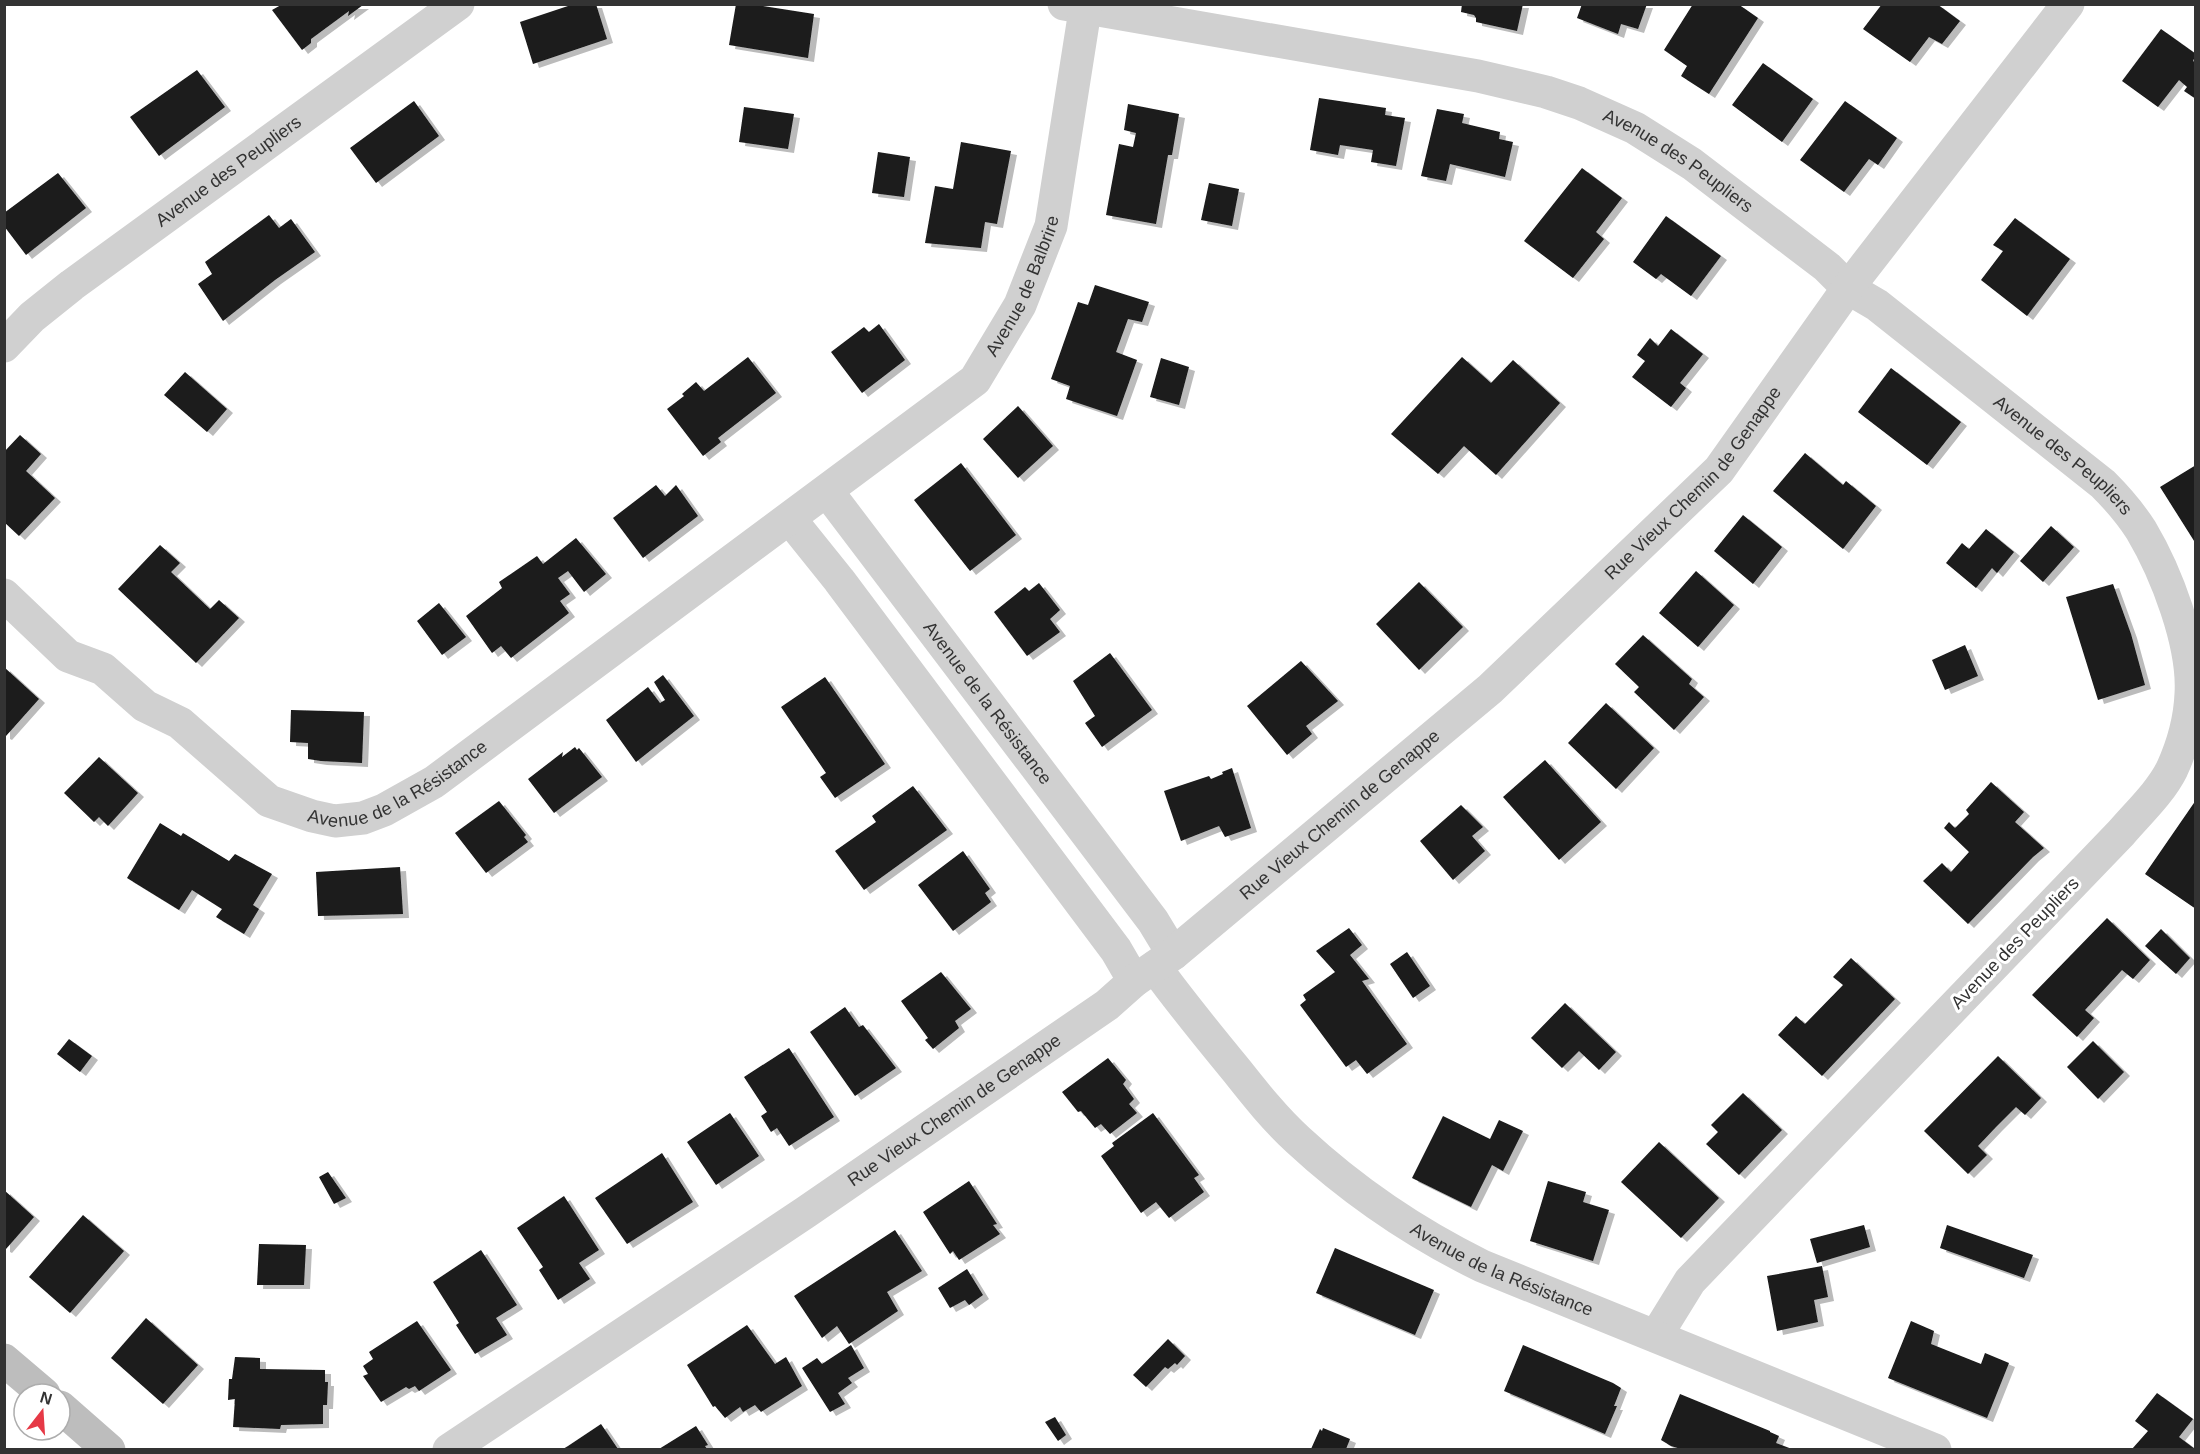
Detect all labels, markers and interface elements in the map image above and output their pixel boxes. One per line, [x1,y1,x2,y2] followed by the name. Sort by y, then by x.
[1600,105,1757,217] street label: Avenue des Peupliers
[152,112,305,231] street label: Avenue des Peupliers
[982,214,1062,360] street label: Avenue de Balbrire
[1601,383,1785,584] street label: Rue Vieux Chemin de Genappe
[1990,391,2136,519] street label: Avenue des Peupliers
[920,618,1056,788] street label: Avenue de la Résistance
[1236,726,1443,904] street label: Rue Vieux Chemin de Genappe
[306,736,491,831] street label: Avenue de la Résistance
[1947,873,2083,1013] street label: Avenue des Peupliers
[844,1030,1065,1190] street label: Rue Vieux Chemin de Genappe
[1407,1219,1596,1320] street label: Avenue de la Résistance
[12,1382,72,1442] north arrow
[38,1388,54,1408] text: N

